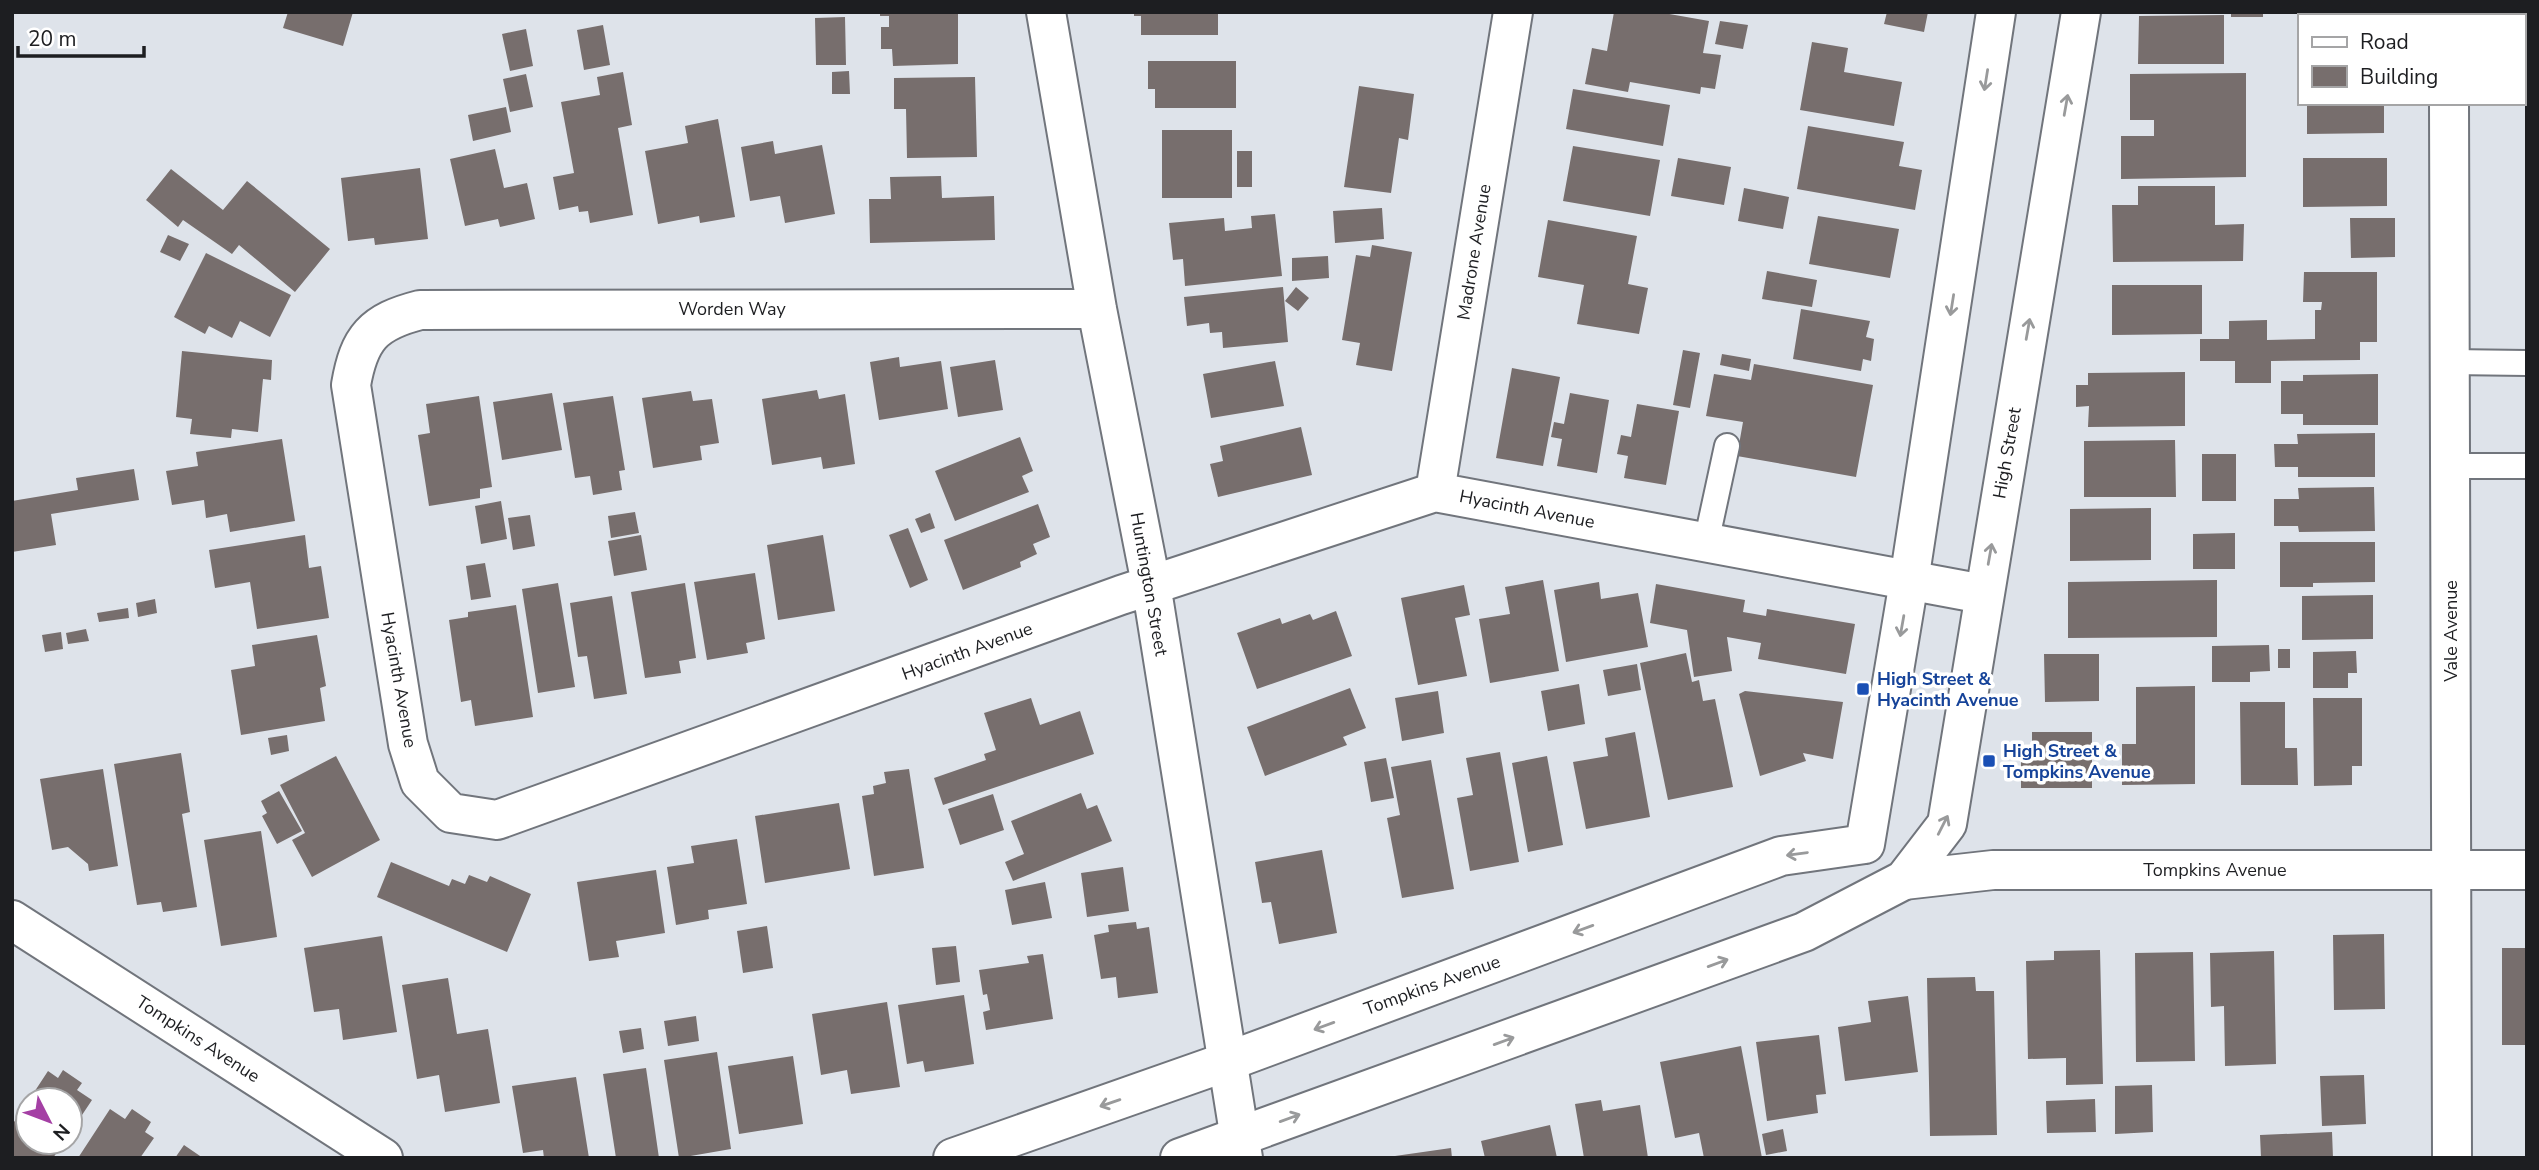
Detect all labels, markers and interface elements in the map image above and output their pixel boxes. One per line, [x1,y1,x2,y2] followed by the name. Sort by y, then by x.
[18,14,144,58] scale bar
[2298,14,2525,105] legend
[28,25,77,53] text: 20 m
[2360,28,2409,56] text: Road
[2360,63,2438,91] text: Building
[1979,68,1992,91] one-way arrow
[2060,94,2073,117] one-way arrow
[1451,182,1497,322] street label: Madrone Avenue
[1945,293,1958,316] one-way arrow
[678,297,786,321] street label: Worden Way
[2022,318,2035,341] one-way arrow
[1987,405,2027,501] street label: High Street
[1457,484,1597,534] street label: Hyacinth Avenue
[1125,510,1174,658] street label: Huntington Street
[1984,543,1997,566] one-way arrow
[2439,580,2463,683] street label: Vale Avenue
[375,610,423,750] street label: Hyacinth Avenue
[1894,614,1908,637] one-way arrow
[898,616,1036,686] street label: Hyacinth Avenue
[1877,667,2019,712] place label: High Street & Hyacinth Avenue
[1855,681,1871,697] marker: High Street & Hyacinth Avenue
[2003,739,2151,784] place label: High Street & Tompkins Avenue
[1981,753,1997,769] marker: High Street & Tompkins Avenue
[1937,816,1951,836] one-way arrow
[1786,847,1809,860] one-way arrow
[2143,858,2287,882] street label: Tompkins Avenue
[1572,924,1594,937] one-way arrow
[1361,949,1503,1021] street label: Tompkins Avenue
[1707,956,1729,968] one-way arrow
[131,990,265,1088] street label: Tompkins Avenue
[1313,1021,1335,1033] one-way arrow
[1493,1033,1515,1046] one-way arrow
[14,1086,84,1156] north arrow
[1099,1098,1121,1110] one-way arrow
[1279,1111,1301,1123] one-way arrow
[46,1118,75,1146] text: N

